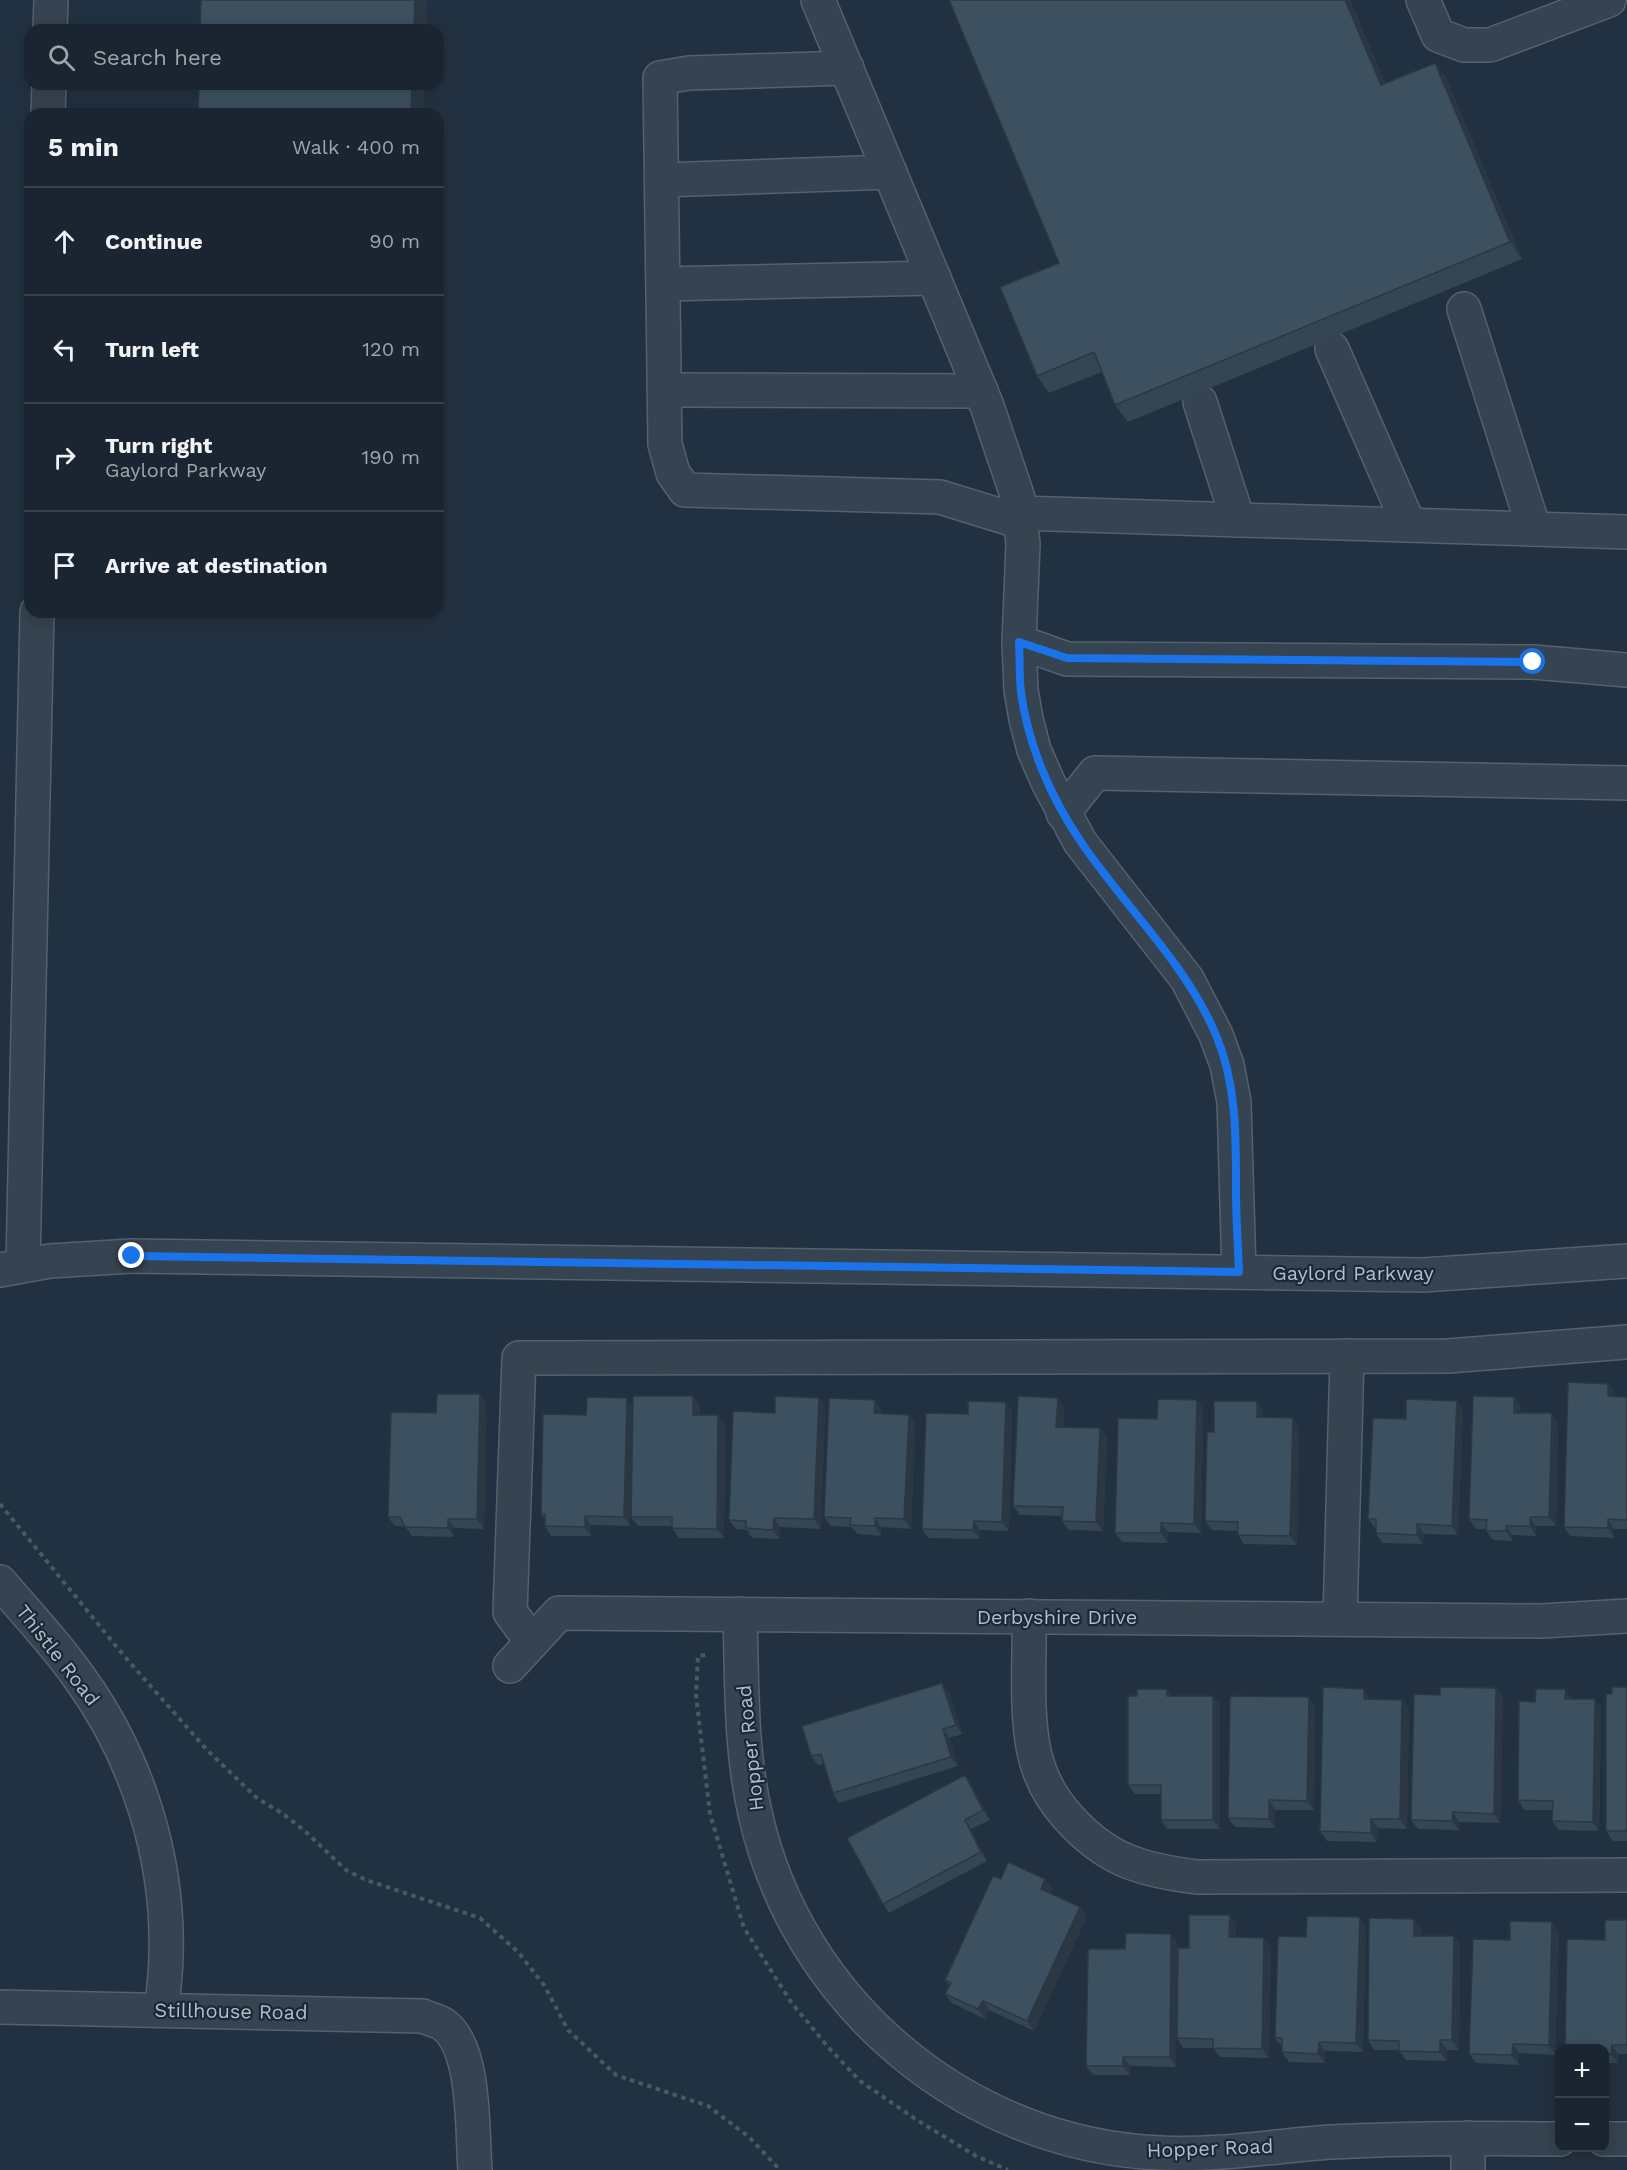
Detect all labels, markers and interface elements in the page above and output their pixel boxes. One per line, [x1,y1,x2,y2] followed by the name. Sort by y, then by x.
[24,24,444,90] search box
[45,41,78,74] icon: search
[93,45,222,70] text: Search here
[48,132,119,162] text: 5 min
[292,135,420,159] text: Walk · 400 m
[48,225,81,258] icon: ahead
[105,229,203,254] text: Continue
[369,229,420,253] text: 90 m
[48,333,81,366] icon: left
[105,337,199,362] text: Turn left
[362,337,420,361] text: 120 m
[105,433,212,458] text: Turn right
[48,441,81,474] icon: right
[362,445,420,469] text: 190 m
[105,458,266,482] text: Gaylord Parkway
[48,549,81,582] icon: arrive
[105,553,328,578] text: Arrive at destination
[1519,648,1545,674] route start
[118,1242,144,1268] route end
[1272,1261,1434,1285] street label: Gaylord Parkway
[11,1600,105,1710] street label: Thistle Road
[977,1605,1137,1629] street label: Derbyshire Drive
[731,1684,769,1812] street label: Hopper Road
[154,1998,308,2024] street label: Stillhouse Road
[1555,2044,1609,2152] map controls
[1555,2044,1609,2098] button: +
[1555,2098,1609,2152] button: −
[1146,2134,1274,2162] street label: Hopper Road

